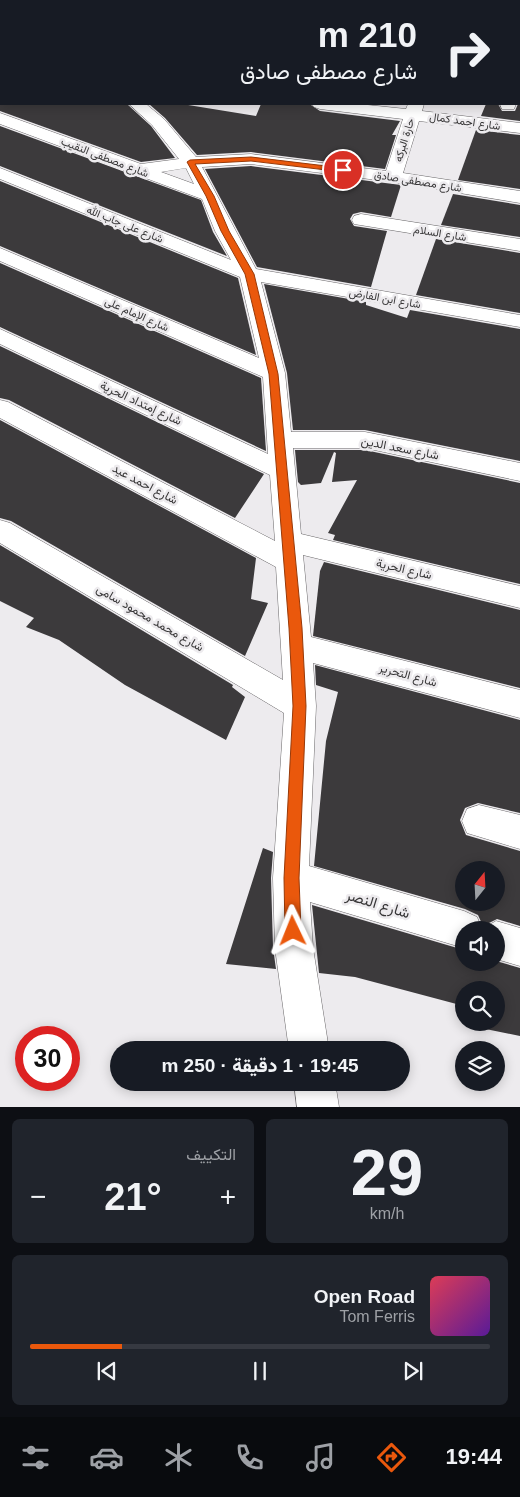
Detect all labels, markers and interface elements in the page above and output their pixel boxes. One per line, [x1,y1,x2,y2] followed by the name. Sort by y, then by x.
[318,15,417,54] text: 210 m
[435,20,500,85] icon: right
[240,59,417,84] text: شارع مصطفى صادق
[429,110,502,134] street label: شارع احمد كمال
[392,117,417,163] street label: حارة البركه
[59,135,151,181] street label: شارع مصطفى النقيب
[322,149,364,191] pin
[329,156,357,184] icon: arrive
[373,168,463,196] street label: شارع مصطفى صادق
[84,203,165,247] street label: شارع على جاب الله
[412,223,468,245] street label: شارع السلام
[348,286,422,312] street label: شارع ابن الفارض
[102,295,171,335] street label: شارع الإمام على
[97,378,184,430] street label: شارع إمتداد الحرية
[360,434,440,464] street label: شارع سعد الدين
[109,461,180,509] street label: شارع احمد عيد
[374,556,433,584] street label: شارع الحرية
[93,582,206,656] street label: شارع محمد محمود سامى
[376,660,439,691] street label: شارع التحرير
[455,861,505,911] north arrow
[455,861,505,1091] map controls
[342,885,412,924] street label: شارع النصر
[266,904,318,956] position arrow
[455,921,505,971] button: sound
[455,981,505,1031] button: search
[15,1026,80,1091] speed limit sign: 30
[455,1041,505,1091] button: layers
[161,1055,359,1076] text: 19:45 · 1 دقيقة · 250 m
[351,1136,423,1209] text: 29
[186,1146,236,1163] text: التكييف
[104,1176,162,1218] text: 21°
[30,1181,46,1212] text: −
[220,1181,236,1212] text: +
[370,1205,404,1222] text: km/h
[314,1286,415,1307] text: Open Road
[339,1308,415,1325] text: Tom Ferris
[93,1357,121,1385] icon: previous
[246,1357,274,1385] icon: pause
[399,1357,427,1385] icon: next
[18,1440,53,1475] icon: filters
[89,1440,124,1475] icon: car
[161,1440,196,1475] icon: climate
[232,1440,267,1475] icon: phone
[303,1440,338,1475] icon: music
[374,1440,409,1475] icon: directions
[446,1444,502,1469] text: 19:44

